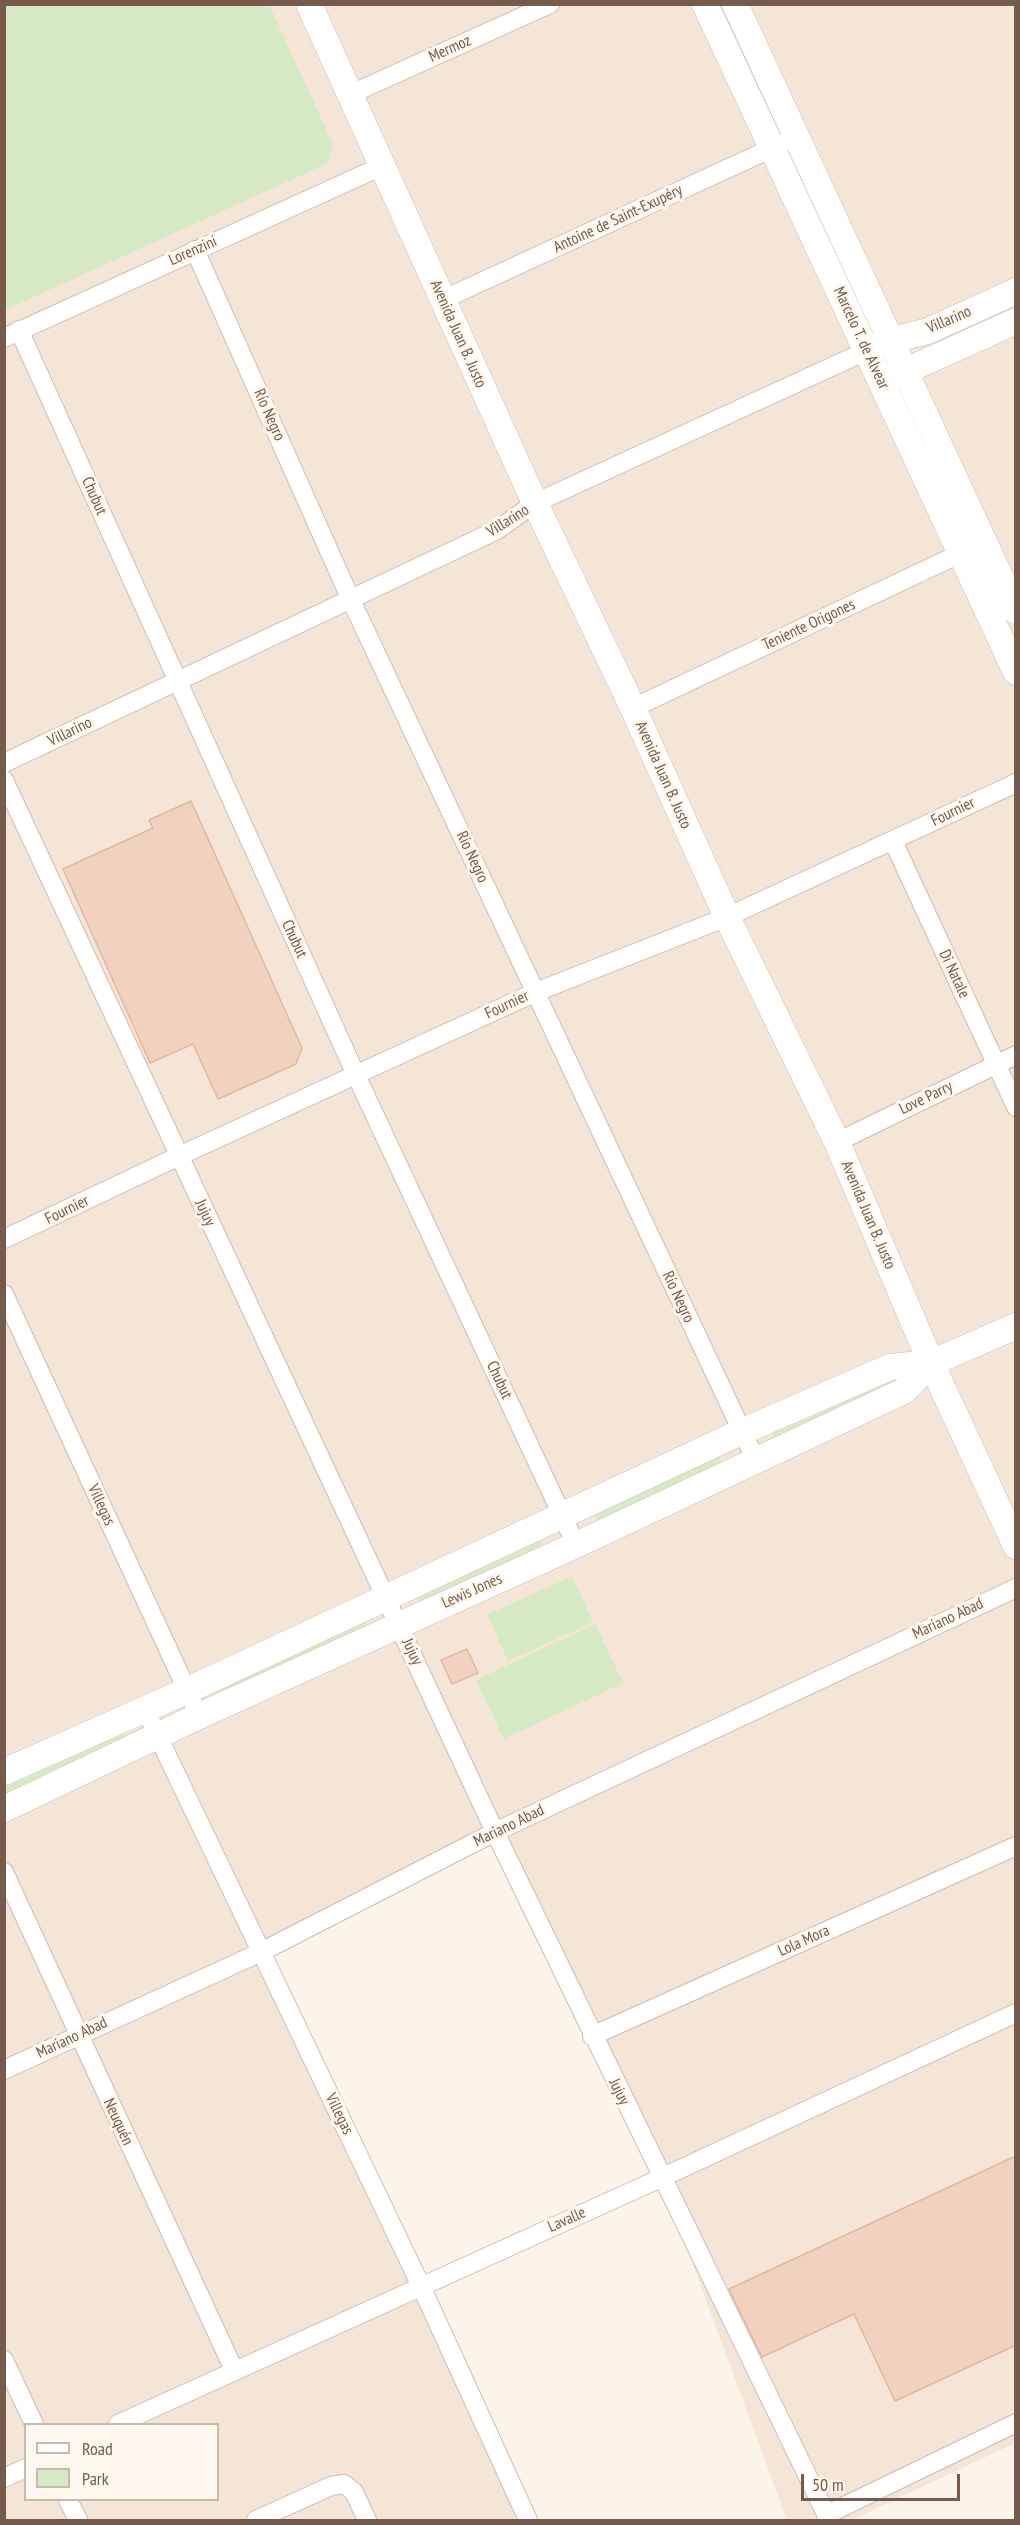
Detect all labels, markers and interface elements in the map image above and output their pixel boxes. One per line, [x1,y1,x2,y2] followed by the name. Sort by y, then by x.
[426,31,474,67] street label: Mermoz
[551,181,685,257] street label: Antoine de Saint-Exupéry
[166,232,220,270] street label: Lorenzini
[426,277,490,391] street label: Avenida Juan B. Justo
[829,284,893,392] street label: Marcelo T. de Alvear
[924,302,974,338] street label: Villarino
[249,386,289,444] street label: Río Negro
[77,474,111,518] street label: Chubut
[483,501,533,541] street label: Villarino
[760,595,858,655] street label: Teniente Origones
[45,713,95,751] street label: Villarino
[631,718,695,832] street label: Avenida Juan B. Justo
[928,793,978,831] street label: Fournier
[452,828,492,886] street label: Río Negro
[277,917,311,961] street label: Chubut
[934,947,974,1001] street label: Di Natale
[482,987,532,1023] street label: Fournier
[896,1077,956,1119] street label: Love Parry
[837,1158,899,1272] street label: Avenida Juan B. Justo
[42,1191,92,1229] street label: Fournier
[191,1197,219,1229] street label: Jujuy
[658,1268,698,1326] street label: Río Negro
[482,1358,516,1402] street label: Chubut
[83,1481,119,1529] street label: Villegas
[439,1569,505,1613] street label: Lewis Jones
[909,1594,987,1644] street label: Mariano Abad
[398,1636,426,1668] street label: Jujuy
[471,1801,547,1851] street label: Mariano Abad
[775,1921,833,1961] street label: Lola Mora
[33,2013,111,2063] street label: Mariano Abad
[604,2076,634,2108] street label: Jujuy
[321,2090,357,2138] street label: Villegas
[99,2095,137,2149] street label: Neuquén
[545,2203,589,2237] street label: Lavalle
[24,2423,219,2501] legend
[82,2437,113,2460] text: Road
[804,2462,963,2500] scale bar
[82,2467,109,2490] text: Park
[812,2473,844,2496] text: 50 m

